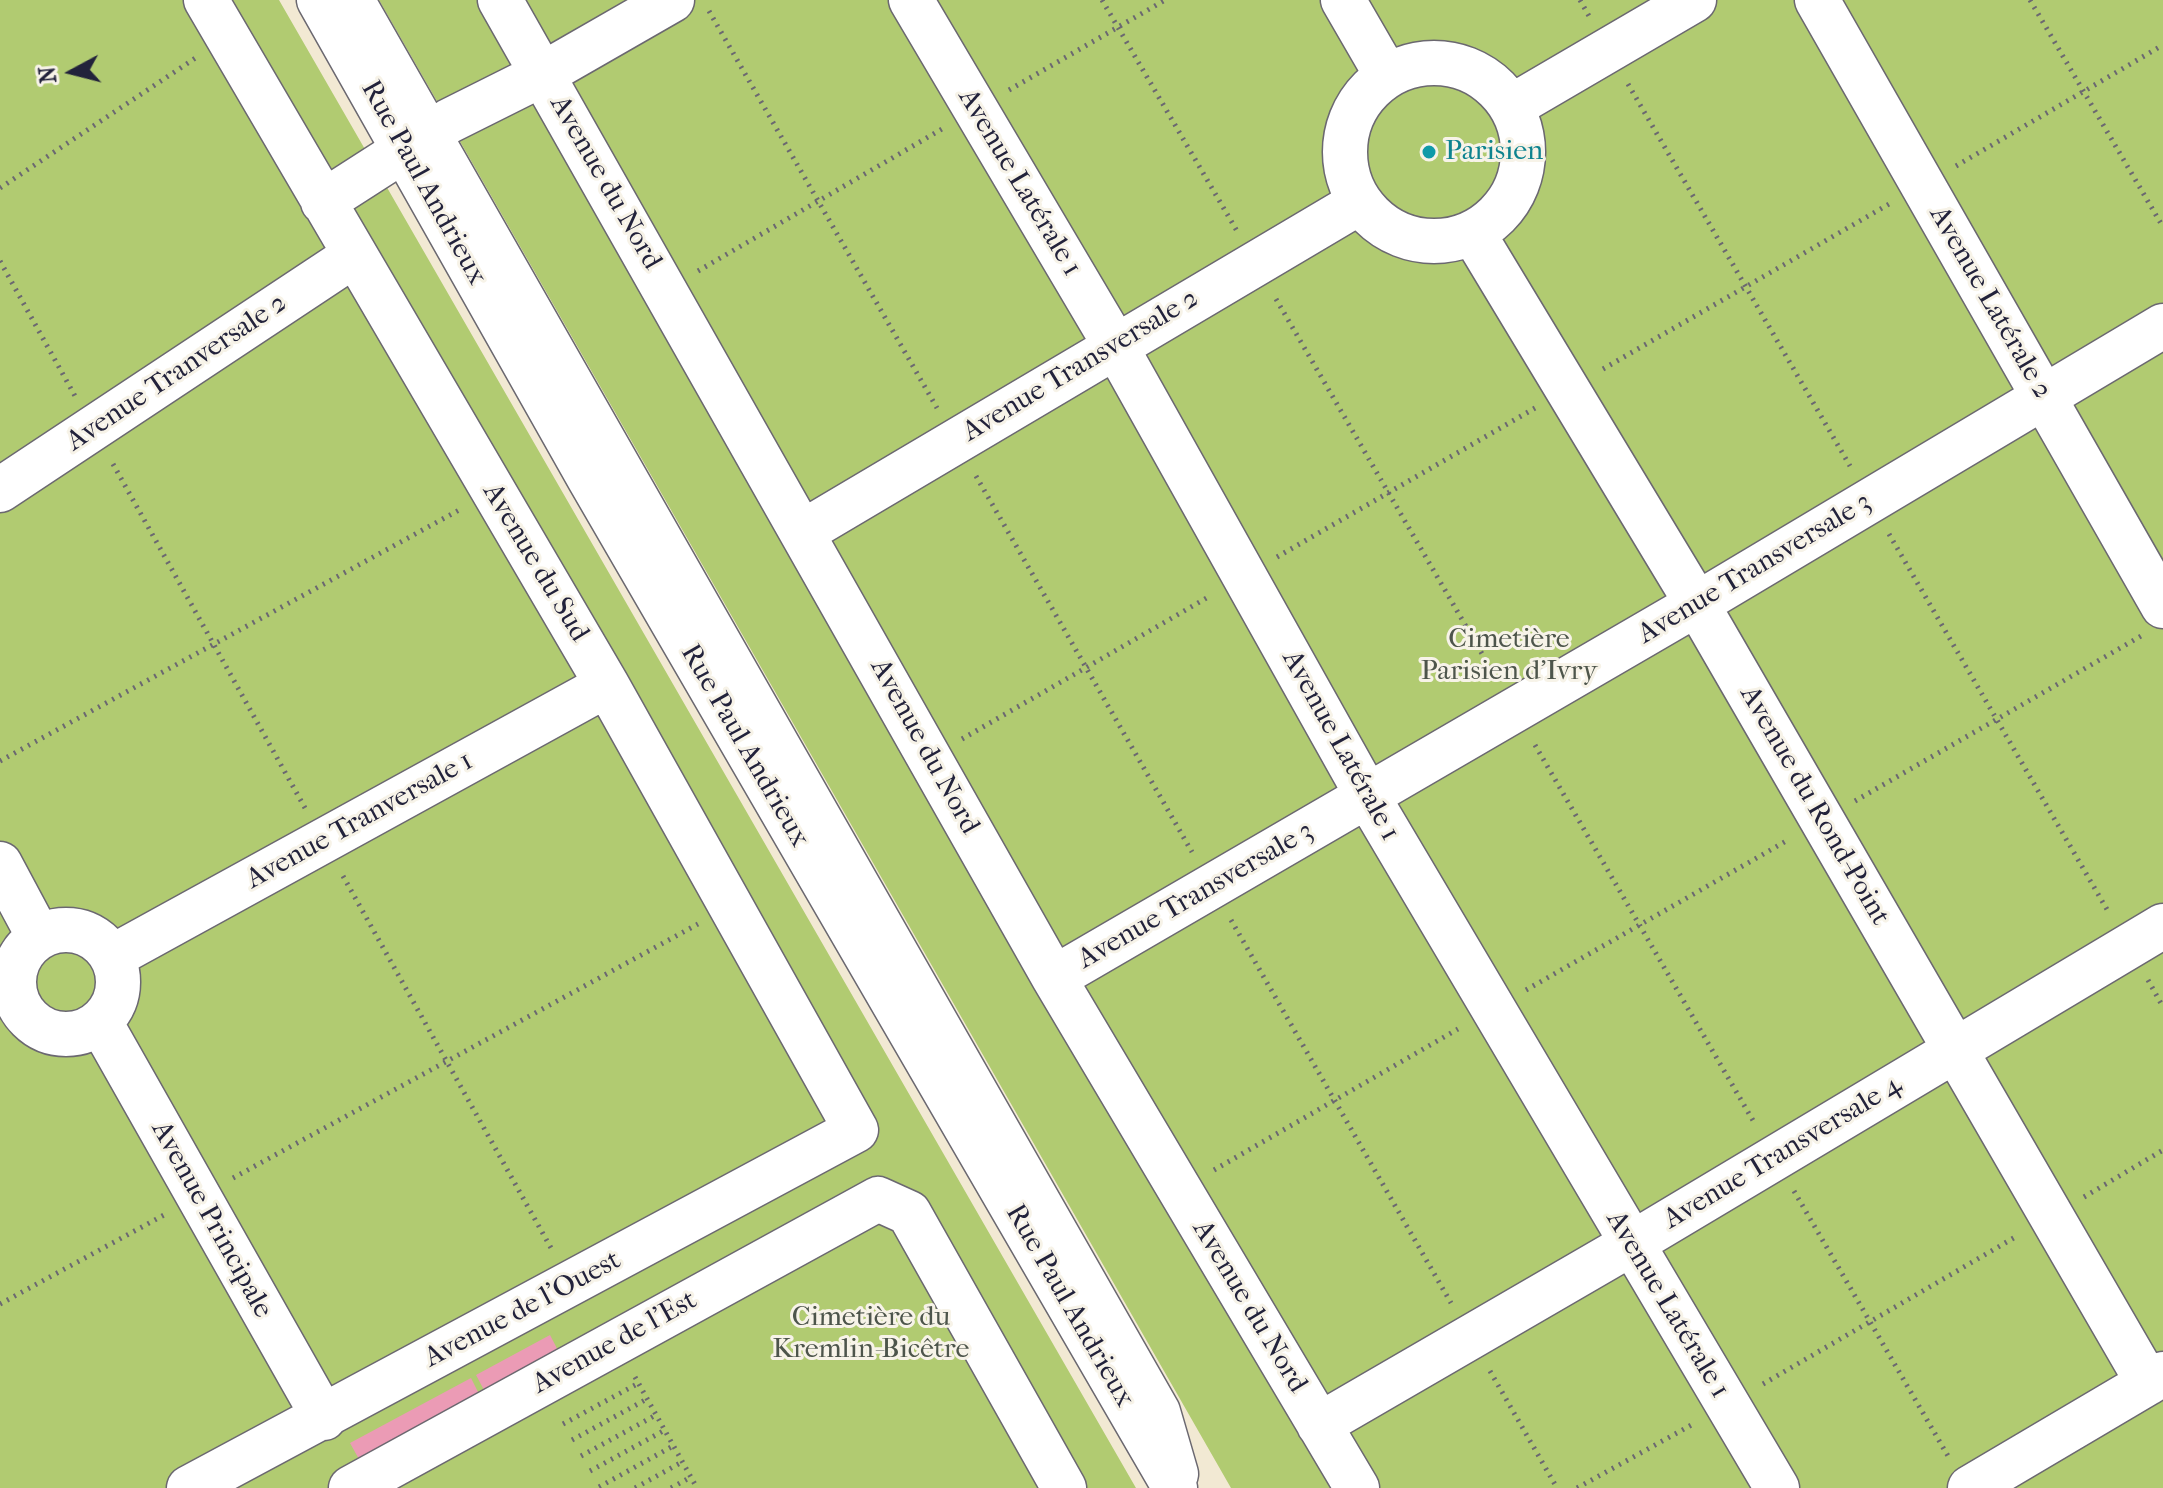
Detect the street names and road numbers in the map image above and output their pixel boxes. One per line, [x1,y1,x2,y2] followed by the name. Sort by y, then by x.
[353,75,493,291] street label: Rue Paul Andrieux
[950,83,1088,283] street label: Avenue Latérale 1
[542,90,668,276] street label: Avenue du Nord
[1921,201,2059,405] street label: Avenue Latérale 2
[957,282,1205,450] street label: Avenue Transversale 2
[61,287,293,459] street label: Avenue Tranversale 2
[475,478,595,648] street label: Avenue du Sud
[1632,486,1878,652] street label: Avenue Transversale 3
[672,639,816,853] street label: Rue Paul Andrieux
[1274,645,1406,847] street label: Avenue Latérale 1
[862,654,986,840] street label: Avenue du Nord
[1732,680,1896,932] street label: Avenue du Rond-Point
[241,745,479,897] street label: Avenue Tranversale 1
[1072,815,1320,977] street label: Avenue Transversale 3
[1658,1069,1908,1237] street label: Avenue Transversale 4
[143,1116,279,1324] street label: Avenue Principale
[997,1199,1141,1413] street label: Rue Paul Andrieux
[1598,1205,1736,1405] street label: Avenue Latérale 1
[1184,1215,1314,1399] street label: Avenue du Nord
[419,1244,627,1376] street label: Avenue de l'Ouest
[527,1284,703,1402] street label: Avenue de l'Est

